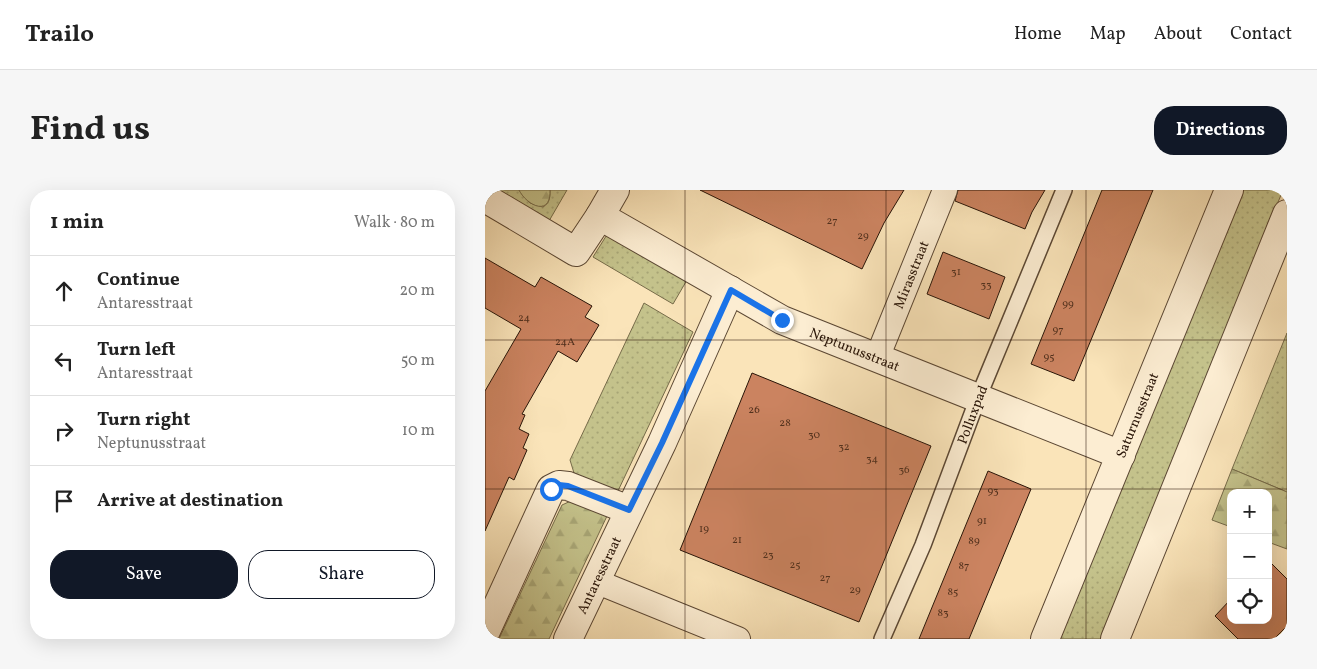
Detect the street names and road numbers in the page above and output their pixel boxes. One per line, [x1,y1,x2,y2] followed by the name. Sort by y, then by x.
[890,238,934,312] street label: Mirasstraat
[806,324,902,377] street label: Neptunusstraat
[1112,370,1164,461] street label: Saturnusstraat
[954,383,993,447] street label: Polluxpad
[573,534,627,618] street label: Antaresstraat

